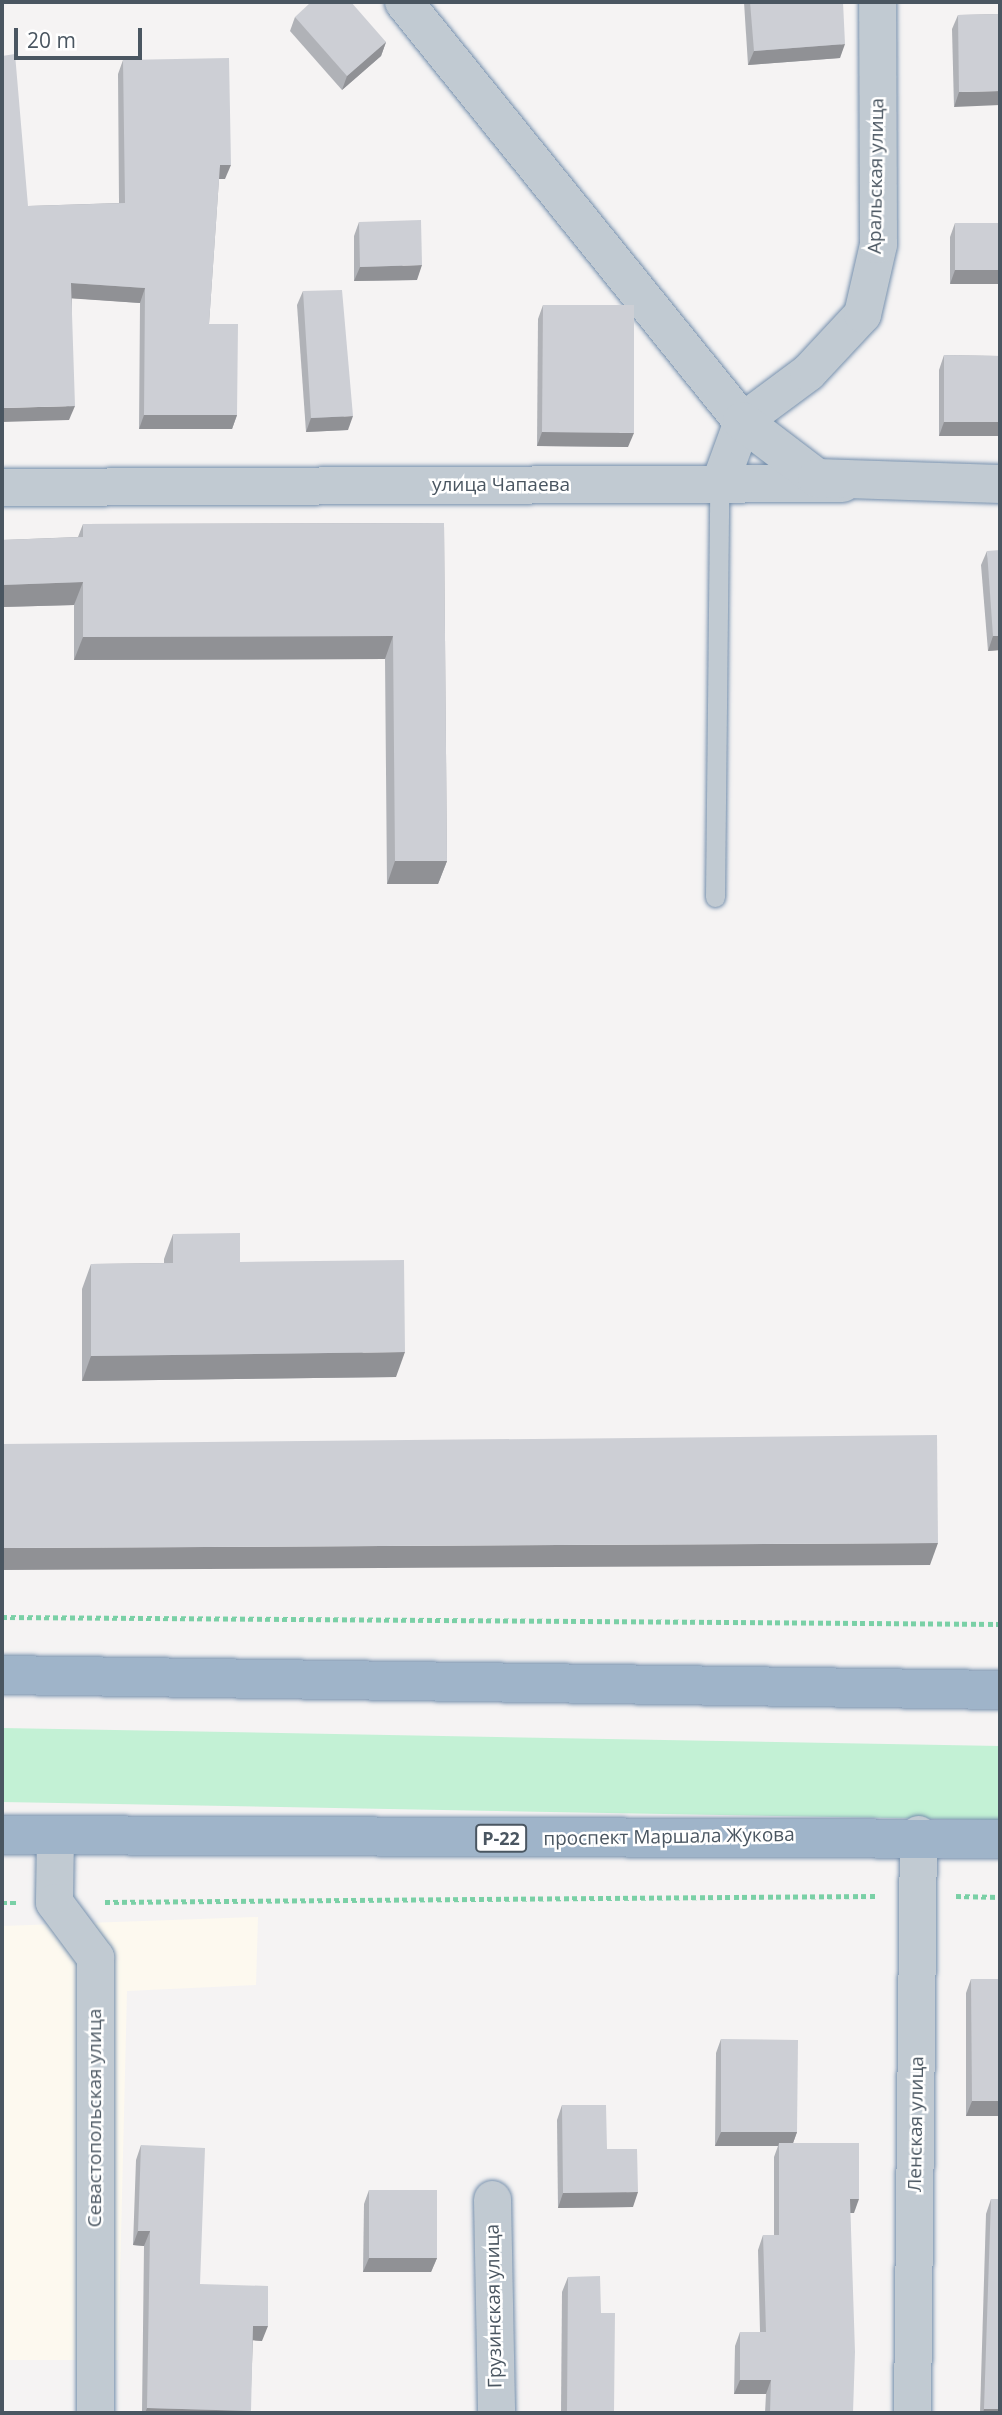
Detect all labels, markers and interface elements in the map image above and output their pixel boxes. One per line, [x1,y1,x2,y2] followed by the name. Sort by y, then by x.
[18,14,145,58] scale bar
[27,26,76,54] text: 20 m
[863,98,889,254] street label: Аральская улица
[432,474,570,496] street label: улица Чапаева
[543,1823,795,1851] street label: проспект Маршала Жукова
[475,1824,527,1852] road number: Р-22
[84,2009,106,2227] street label: Севастопольская улица
[903,2056,929,2192] street label: Ленская улица
[481,2224,507,2388] street label: Грузинская улица

